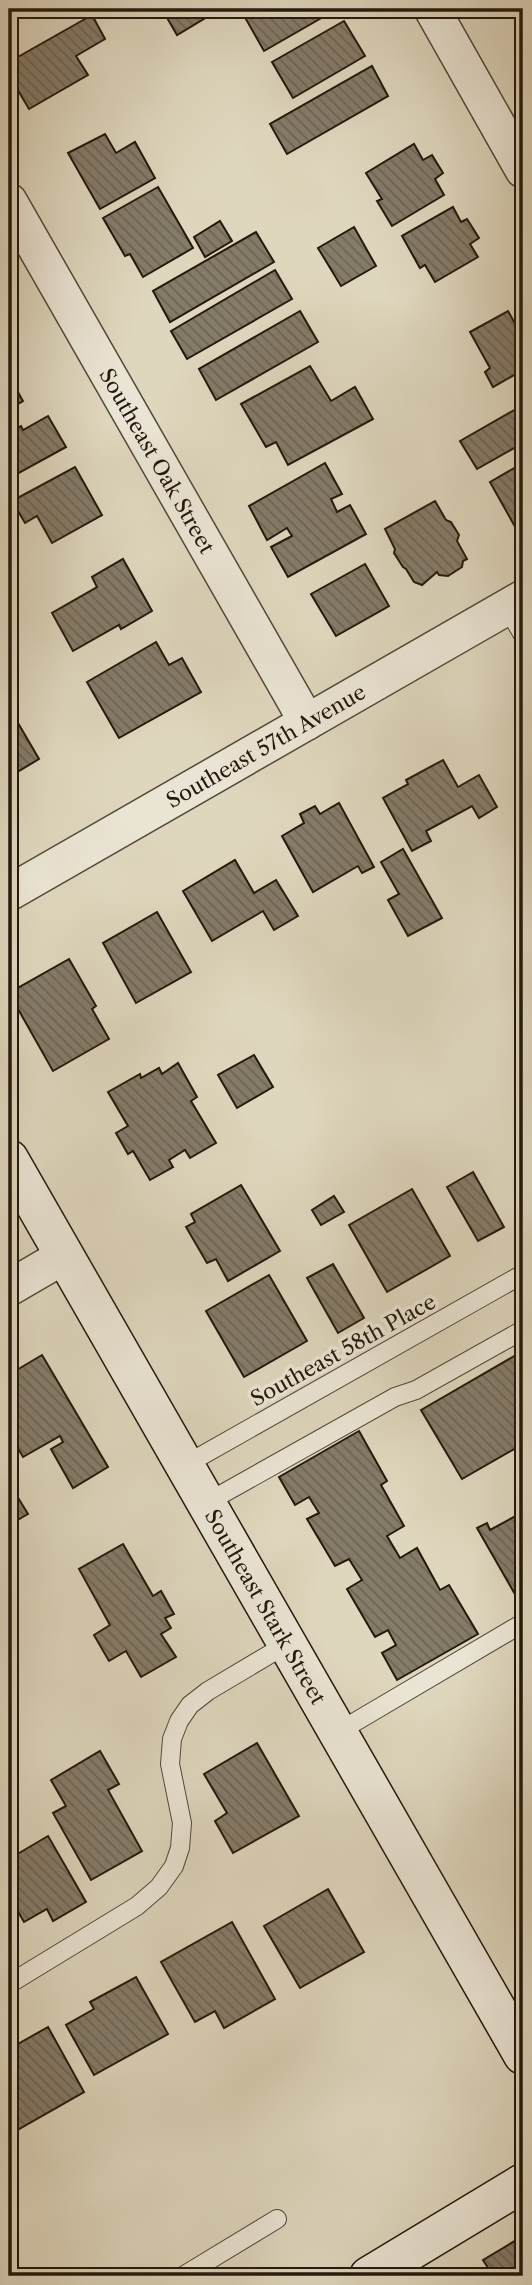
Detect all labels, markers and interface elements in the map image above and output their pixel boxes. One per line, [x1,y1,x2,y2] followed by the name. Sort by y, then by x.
[95,363,221,558] street label: Southeast Oak Street
[162,679,370,813] street label: Southeast 57th Avenue
[246,1289,440,1411] street label: Southeast 58th Place
[200,1505,332,1709] street label: Southeast Stark Street

